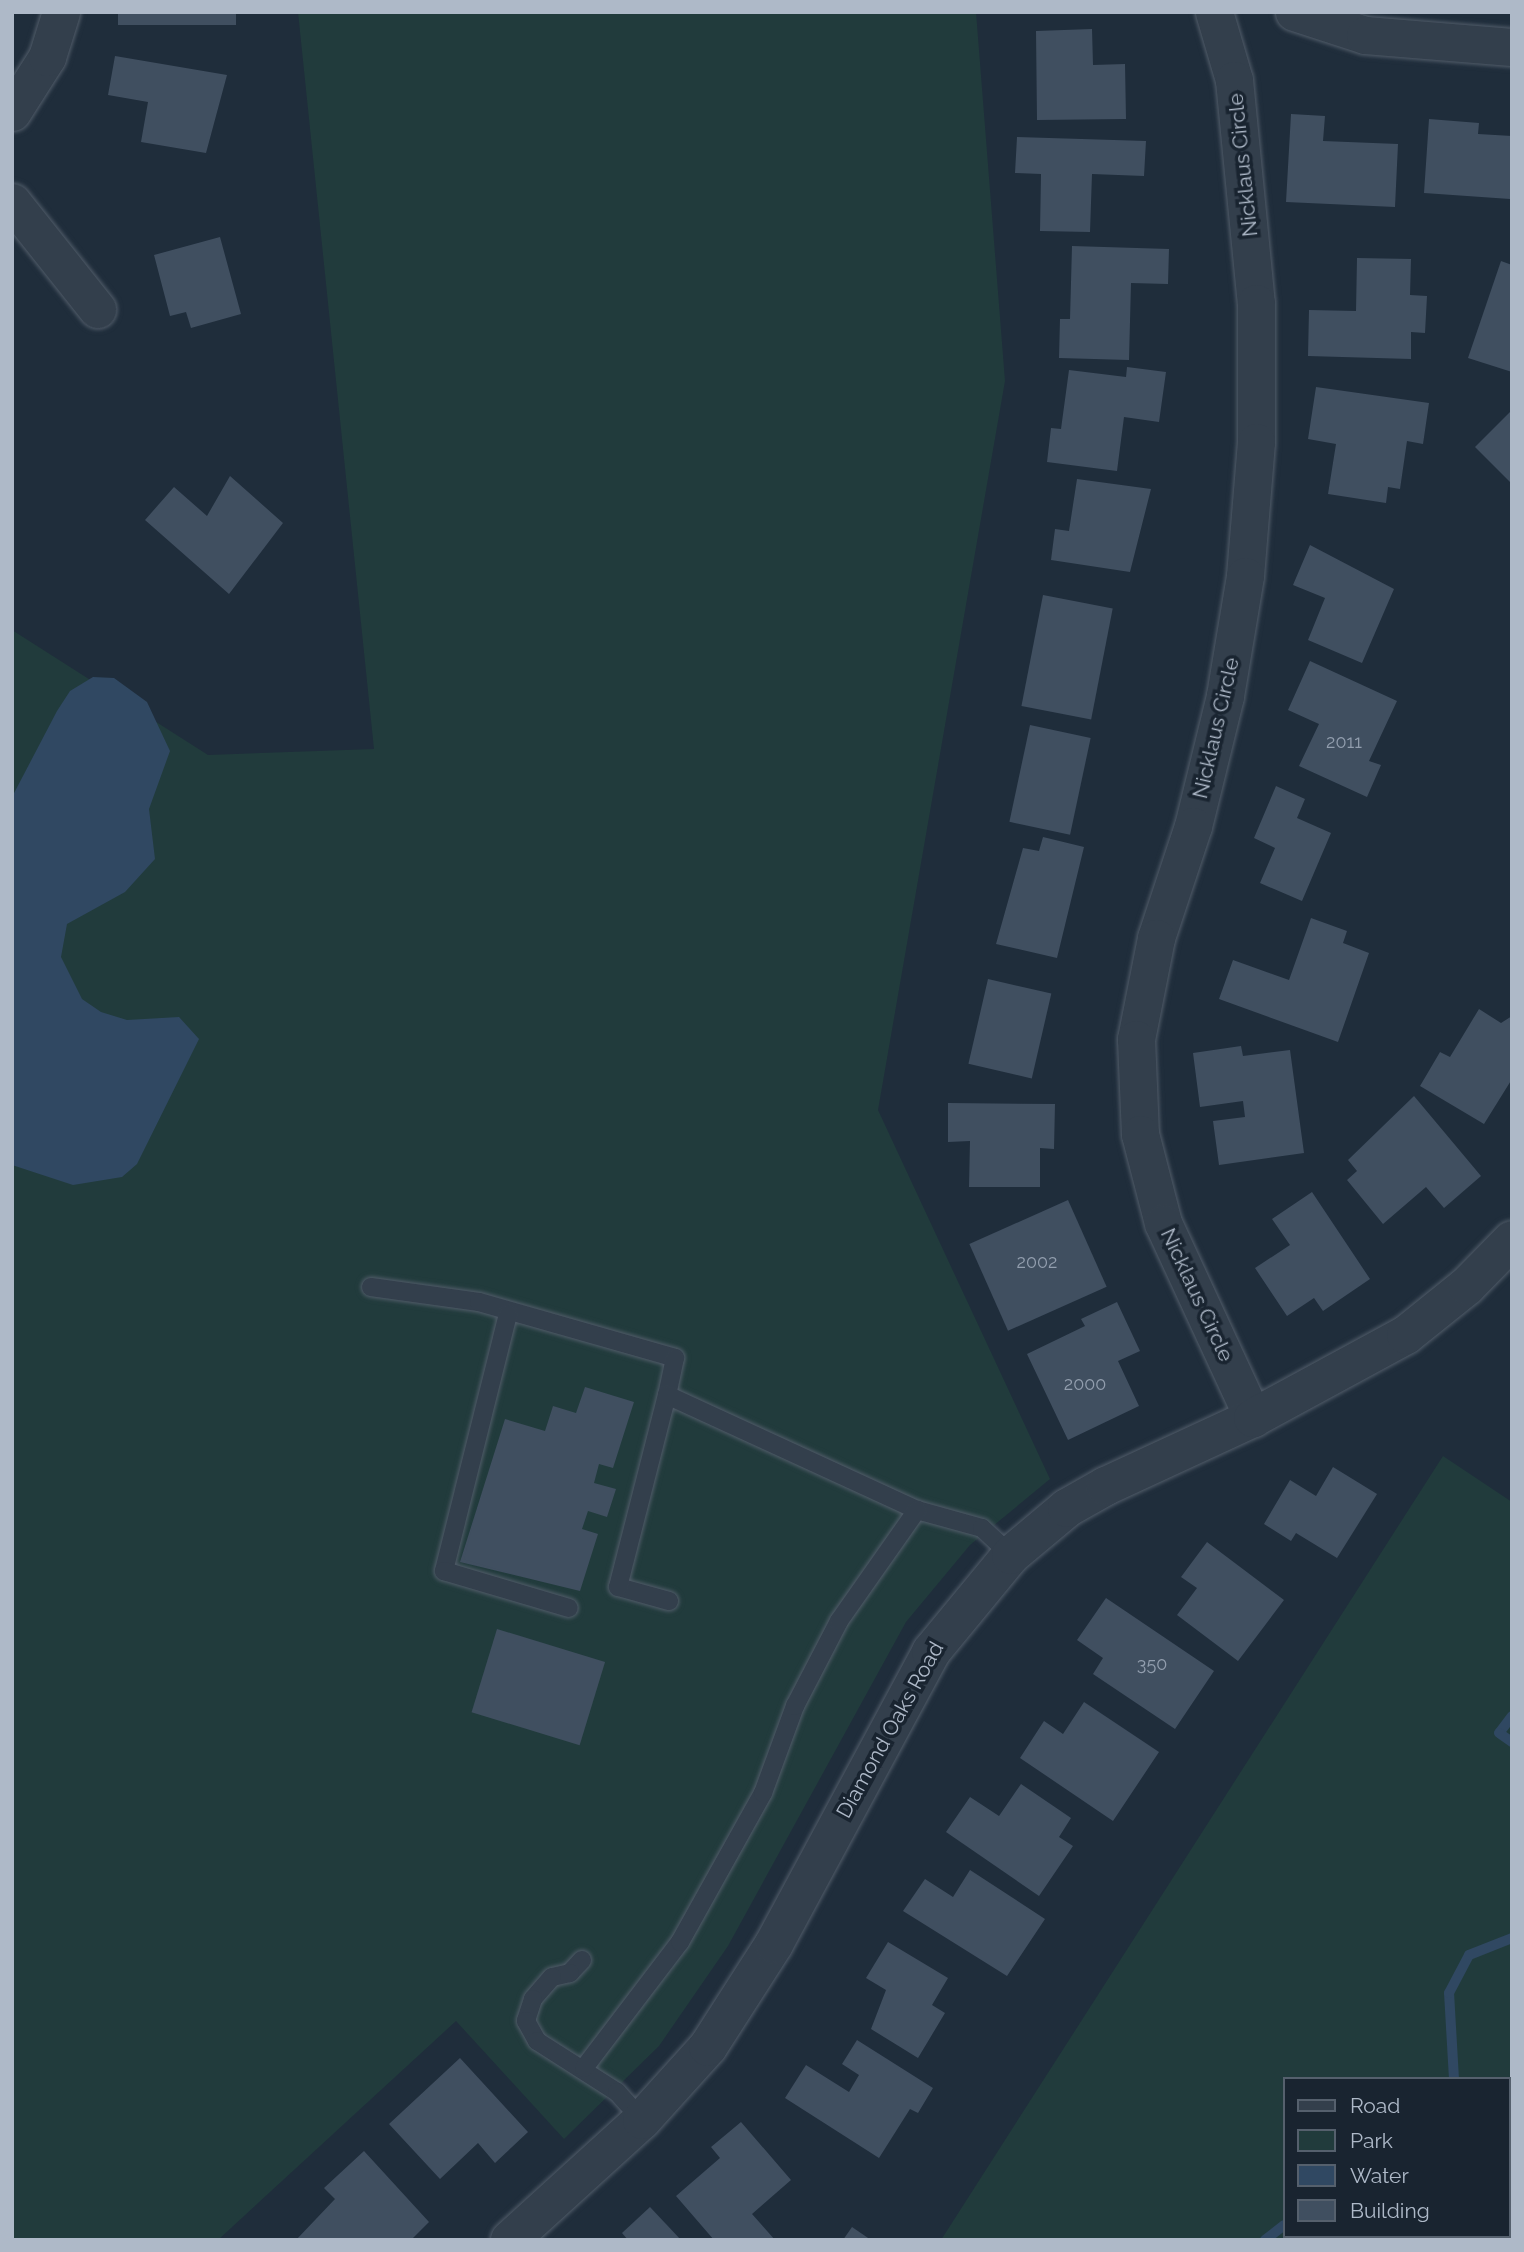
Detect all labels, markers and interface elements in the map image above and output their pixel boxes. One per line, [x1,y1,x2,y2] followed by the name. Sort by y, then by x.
[1223,92,1263,238] street label: Nicklaus Circle
[1188,655,1244,801] street label: Nicklaus Circle
[1326,731,1362,753] house number: 2011
[1155,1224,1239,1366] street label: Nicklaus Circle
[1017,1251,1057,1273] house number: 2002
[1064,1373,1106,1395] house number: 2000
[831,1637,949,1823] street label: Diamond Oaks Road
[1137,1653,1167,1675] house number: 350
[1282,2077,1510,2238] legend
[1350,2093,1400,2118] text: Road
[1350,2128,1393,2153] text: Park
[1350,2163,1409,2188] text: Water
[1350,2198,1430,2223] text: Building

